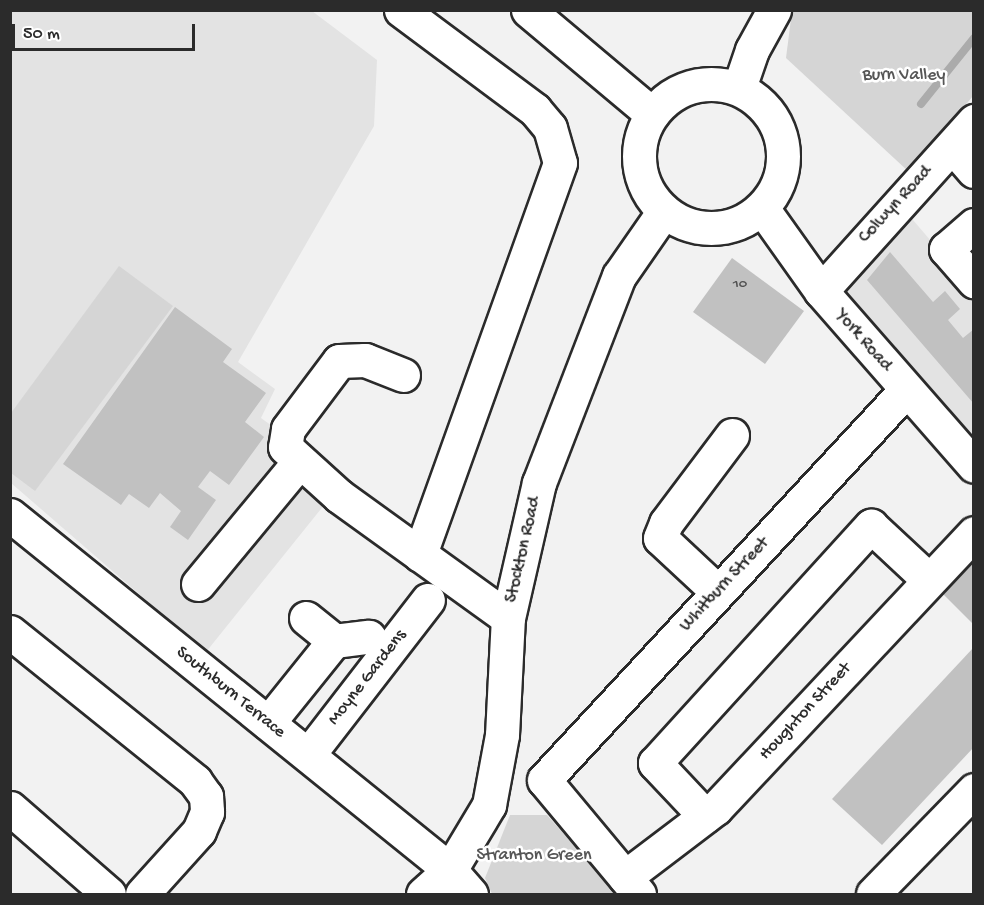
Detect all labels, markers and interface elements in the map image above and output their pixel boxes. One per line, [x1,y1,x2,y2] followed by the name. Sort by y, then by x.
[15,12,198,50] scale bar
[23,24,60,45] text: 50 m
[863,65,945,87] park label: Burn Valley
[855,162,937,248] street label: Colwyn Road
[733,276,747,294] house number: 10
[830,305,896,377] street label: York Road
[501,495,547,605] street label: Stockton Road
[676,533,774,637] street label: Whitburn Street
[324,626,412,730] street label: Moyne Gardens
[171,642,289,744] street label: Southburn Terrace
[755,659,857,765] street label: Houghton Street
[477,845,591,867] park label: Stranton Green

